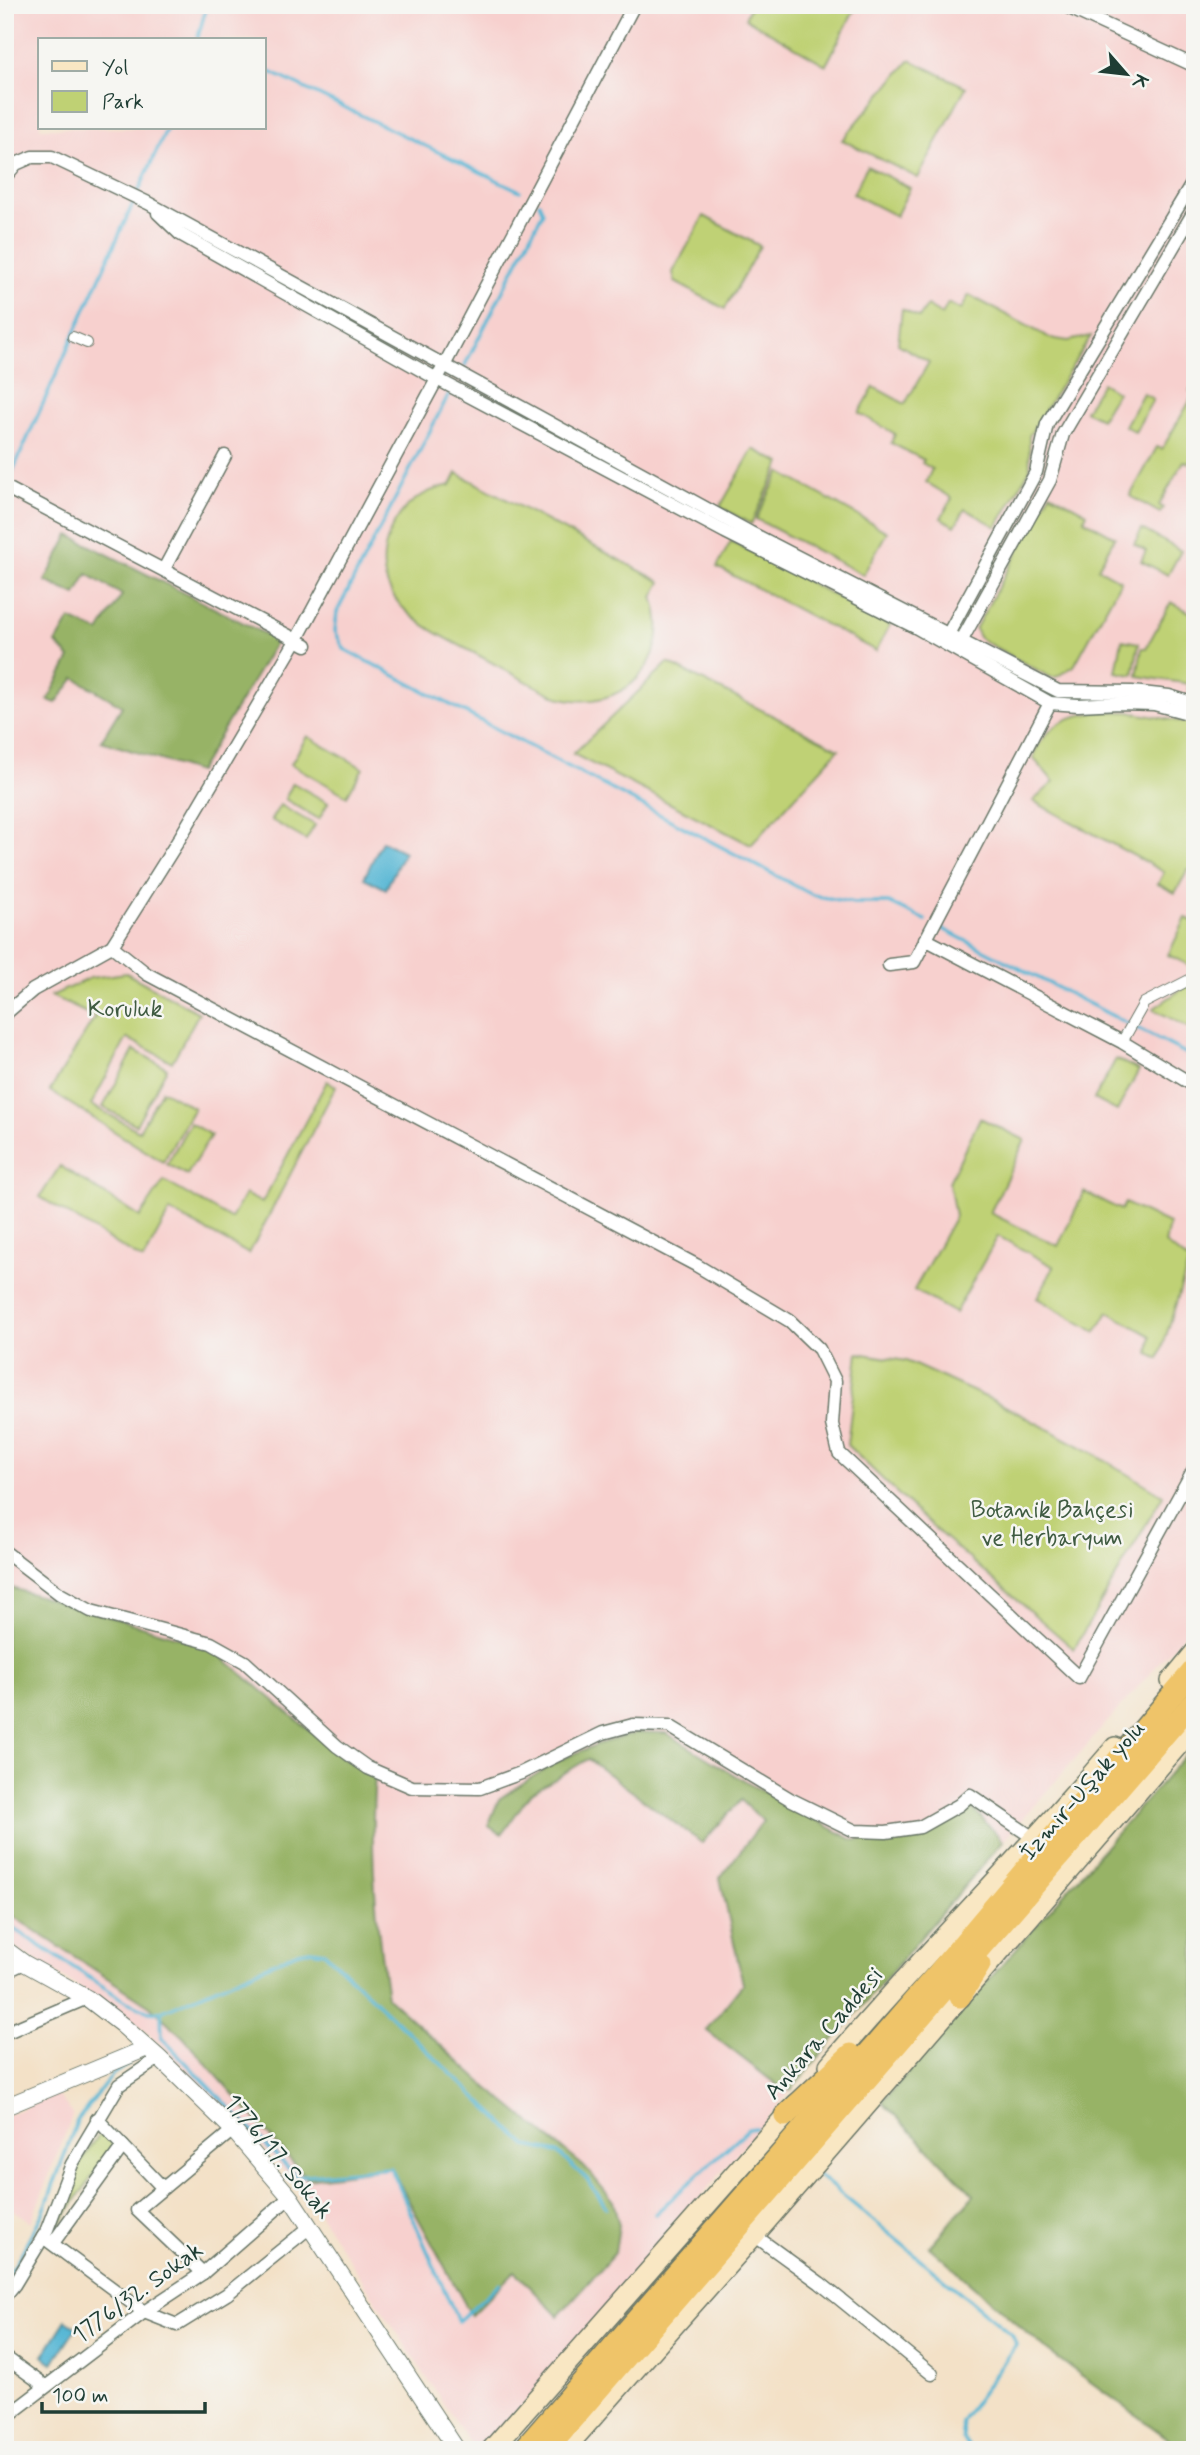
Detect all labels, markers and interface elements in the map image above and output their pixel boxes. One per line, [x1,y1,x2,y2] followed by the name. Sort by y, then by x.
[38,38,266,130] legend
[1092,38,1162,108] north arrow
[102,54,128,82] text: Yol
[1125,69,1154,94] text: K
[102,88,144,116] text: Park
[87,994,163,1025] park label: Koruluk
[970,1495,1134,1554] park label: Botanik Bahçesi ve Herbaryum
[1014,1714,1153,1868] street label: İzmir-Uşak yolu
[758,1961,890,2107] street label: Ankara Caddesi
[217,2088,339,2226] street label: 1776/17. Sokak
[66,2235,210,2351] street label: 1776/32. Sokak
[42,2371,205,2415] scale bar
[52,2382,108,2410] text: 100 m

